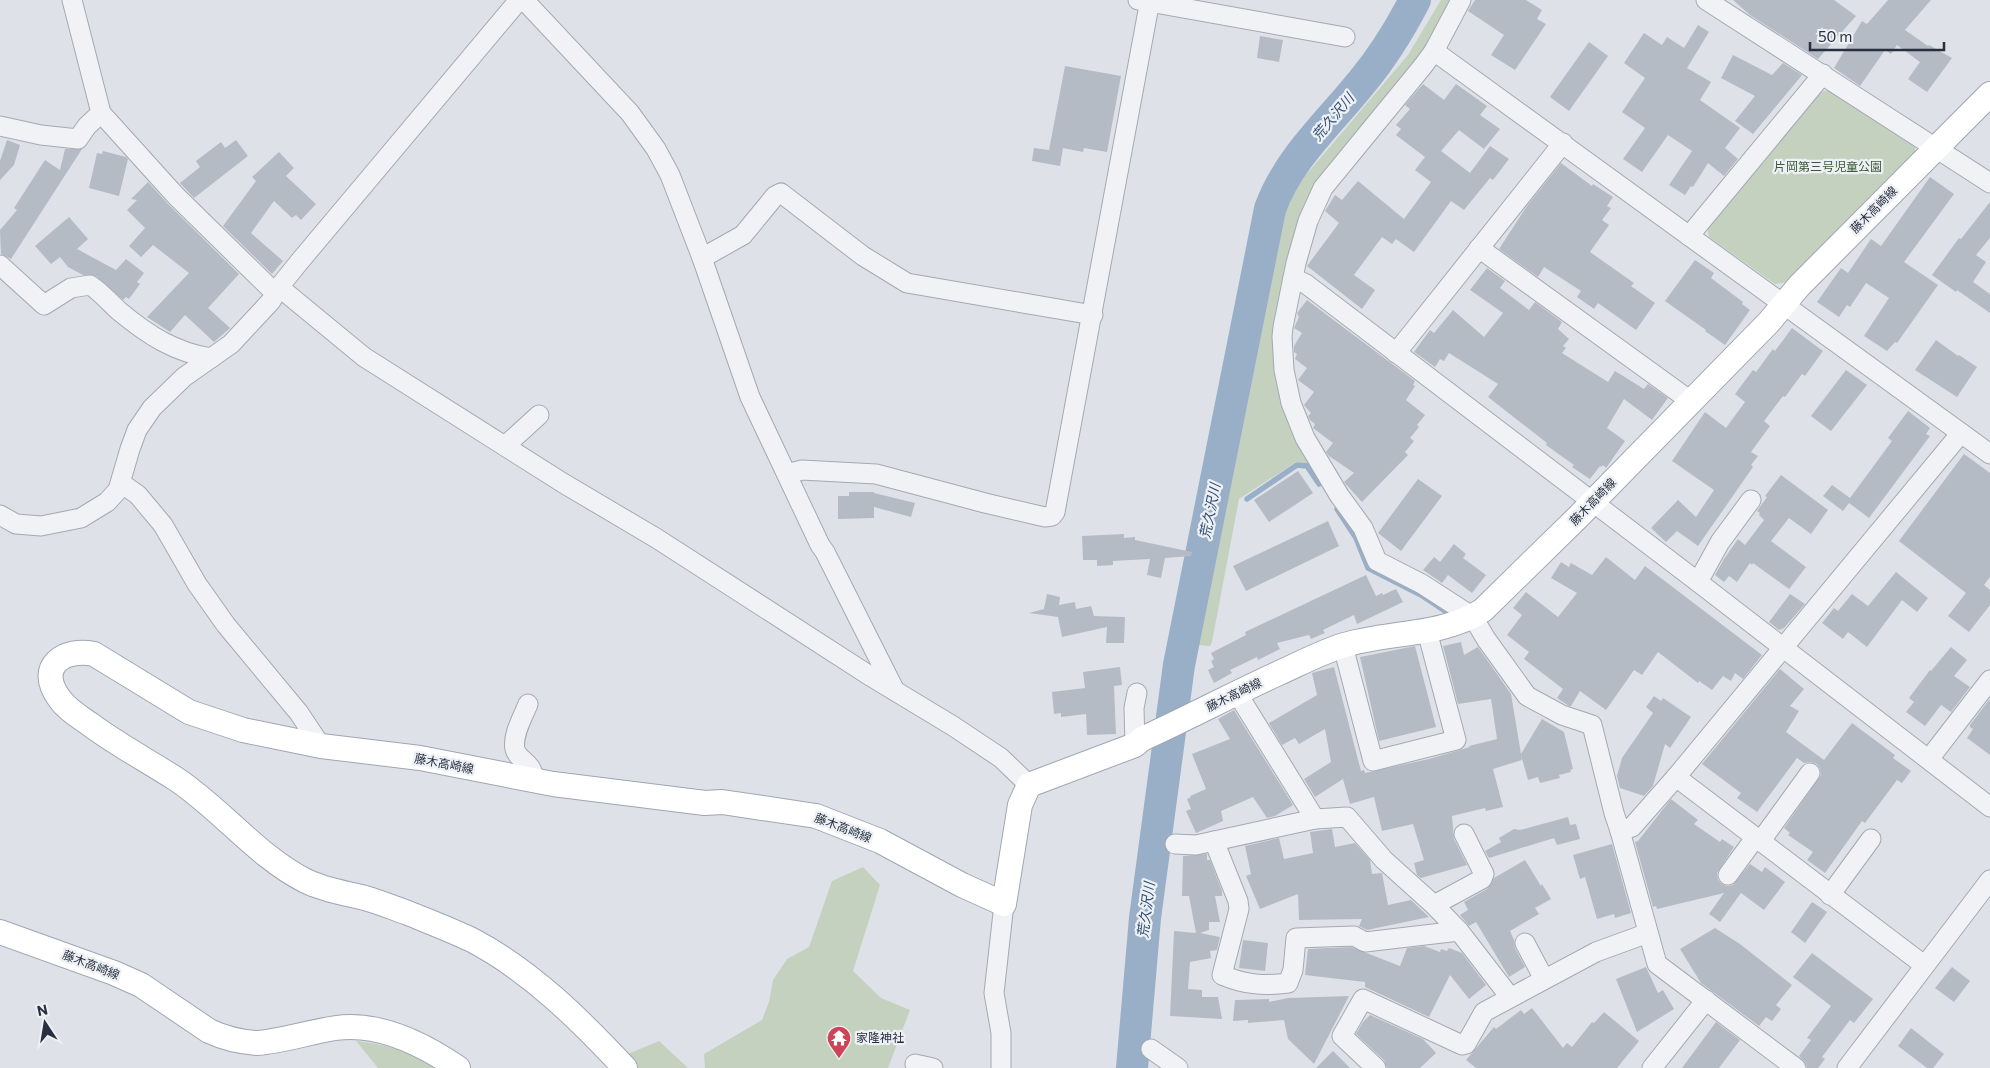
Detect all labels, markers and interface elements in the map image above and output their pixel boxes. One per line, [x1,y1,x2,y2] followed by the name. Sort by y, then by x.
[1810,20,1944,52] scale bar
[1818,27,1852,45] text: 50 m
[1308,88,1358,144] water label: 荒久沢川
[1774,159,1882,173] park label: 片岡第三号児童公園
[1847,183,1899,235] street label: 藤木高崎線
[1566,475,1618,528] street label: 藤木高崎線
[1196,480,1224,540] water label: 荒久沢川
[1204,675,1264,714] street label: 藤木高崎線
[413,750,475,776] street label: 藤木高崎線
[813,810,874,844] street label: 藤木高崎線
[1134,879,1158,939] water label: 荒久沢川
[61,947,122,981] street label: 藤木高崎線
[20,998,70,1048] north arrow
[35,1000,49,1019] text: N
[826,1025,852,1059] temple icon: 家隆神社
[856,1030,904,1044] place label: 家隆神社

